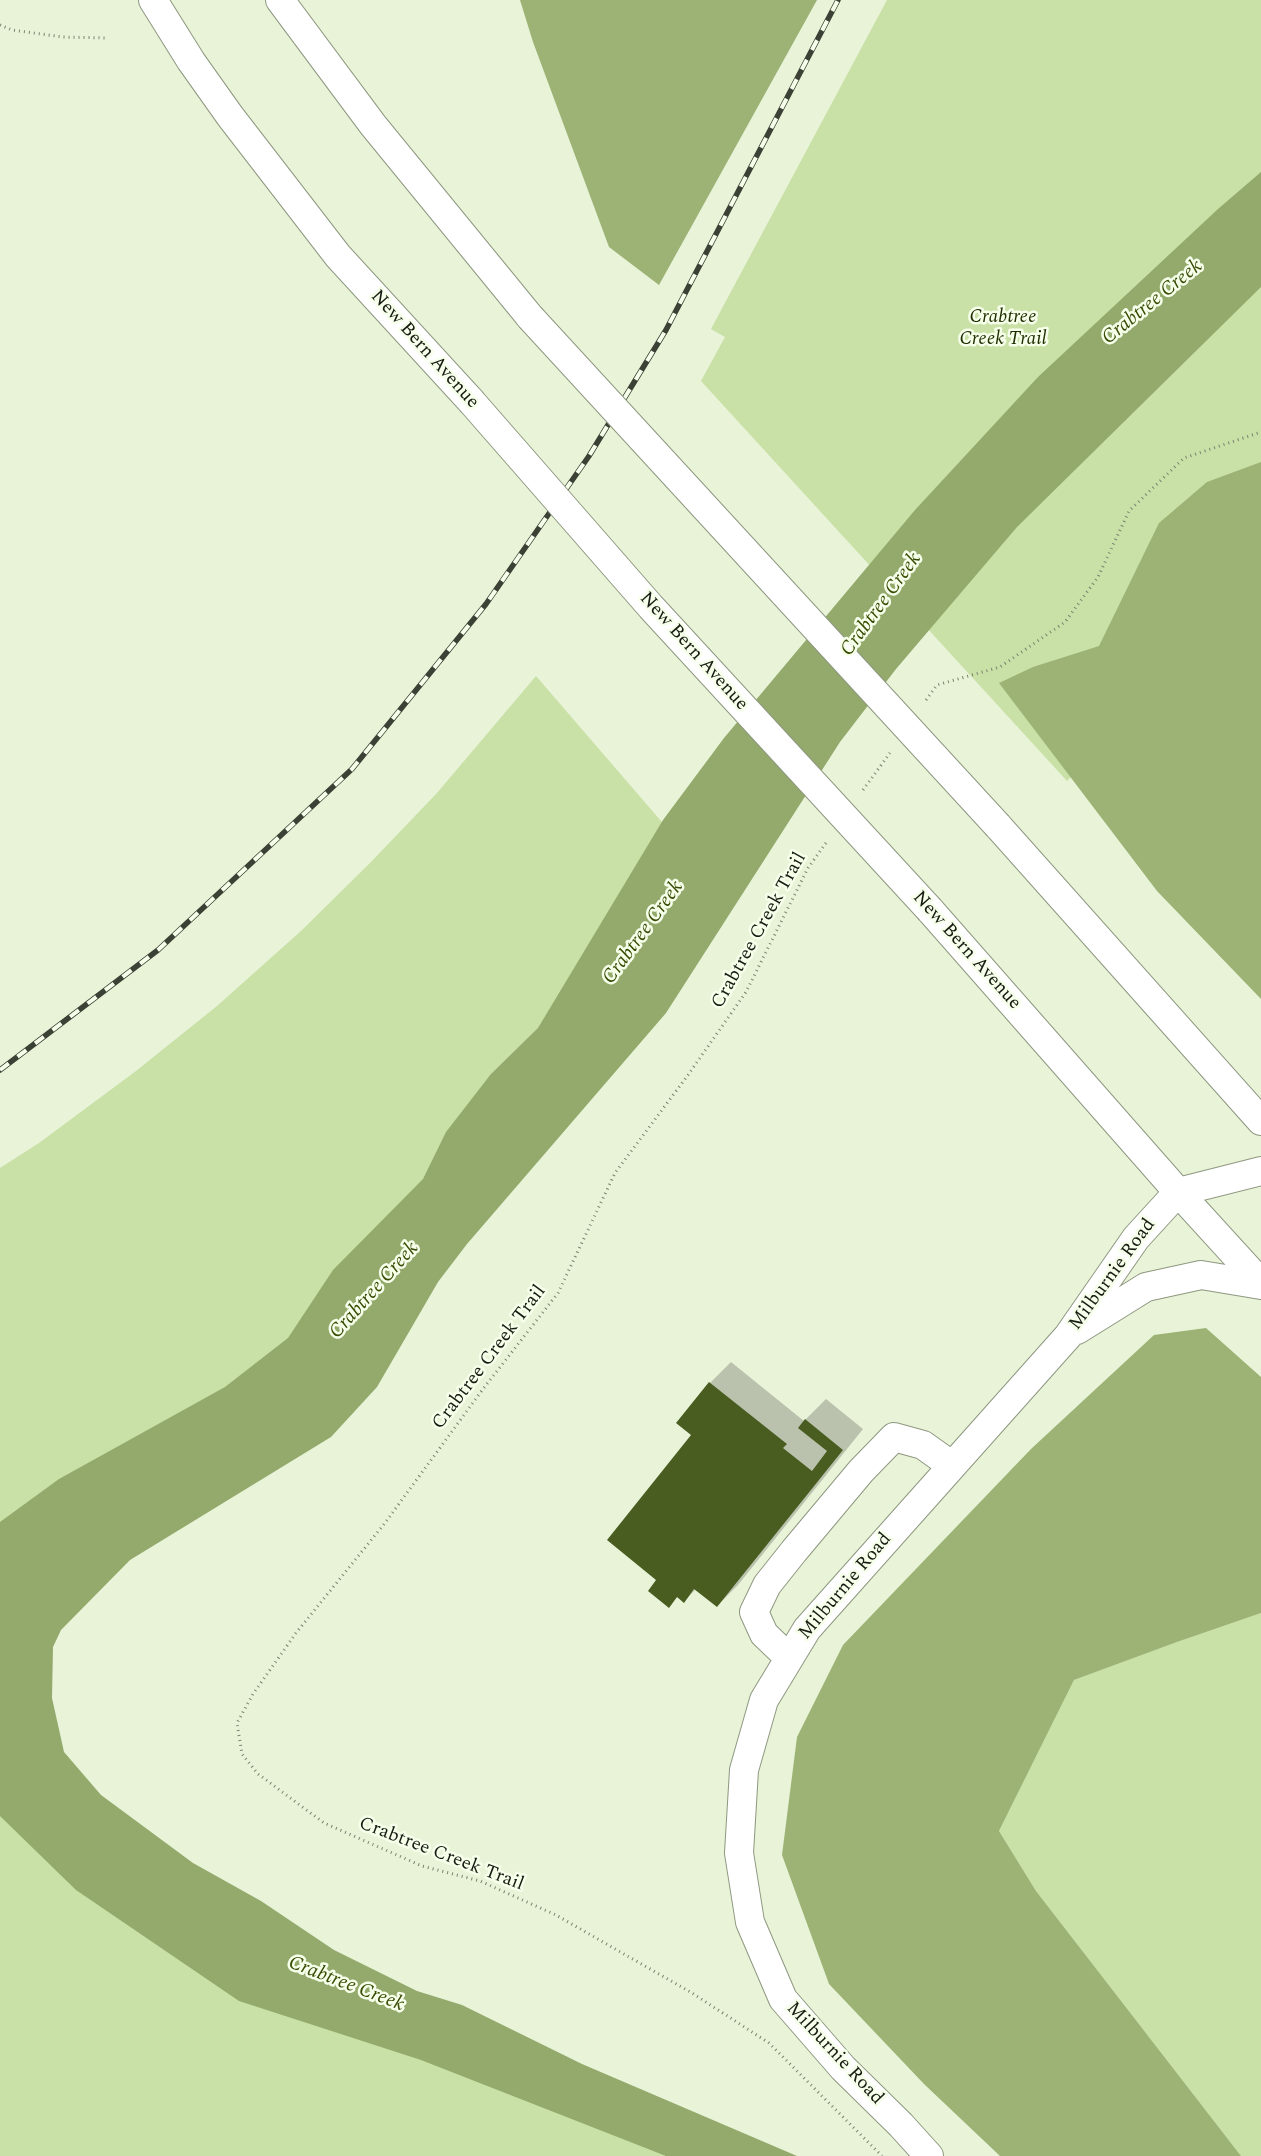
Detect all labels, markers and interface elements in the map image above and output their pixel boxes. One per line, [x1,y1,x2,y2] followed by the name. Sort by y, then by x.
[1098,255,1208,351] water label: Crabtree Creek
[365,286,483,414] street label: New Bern Avenue
[959,307,1047,351] park label: Crabtree Creek Trail
[836,549,928,661] water label: Crabtree Creek
[634,588,752,716] street label: New Bern Avenue
[708,849,812,1013] street label: Crabtree Creek Trail
[598,877,690,989] water label: Crabtree Creek
[907,887,1025,1015] street label: New Bern Avenue
[1065,1215,1161,1335] street label: Milburnie Road
[325,1238,425,1344] water label: Crabtree Creek
[428,1281,552,1435] street label: Crabtree Creek Trail
[795,1529,897,1645] street label: Milburnie Road
[355,1813,527,1897] street label: Crabtree Creek Trail
[285,1952,407,2018] water label: Crabtree Creek
[781,1998,887,2110] street label: Milburnie Road

